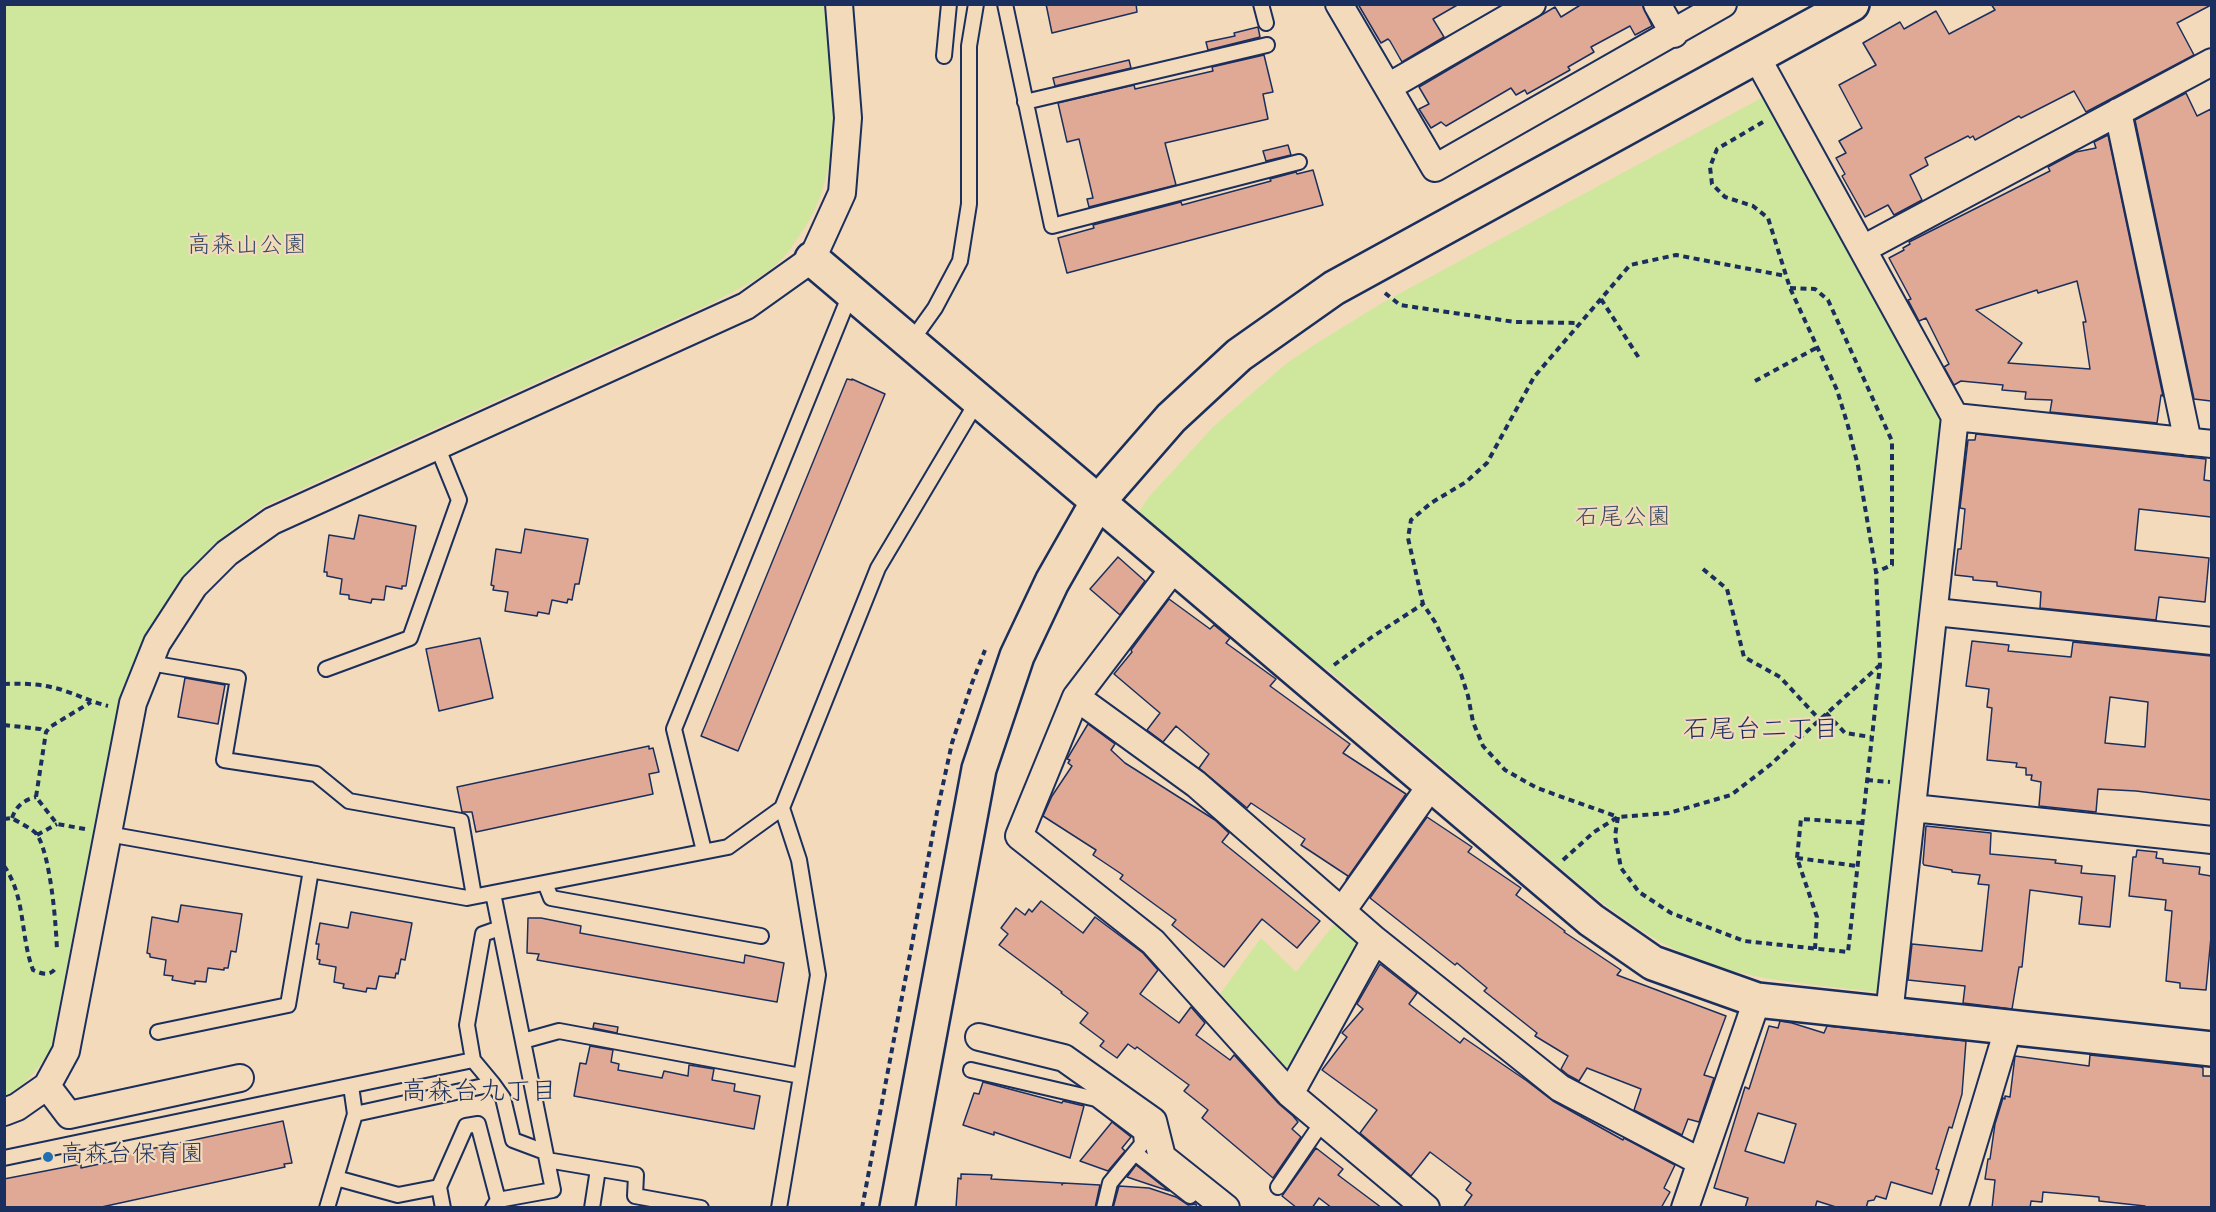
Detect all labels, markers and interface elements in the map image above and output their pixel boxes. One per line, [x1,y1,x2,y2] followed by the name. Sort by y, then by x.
[187,234,307,262] park label: 高森山公園
[1575,506,1671,534] park label: 石尾公園
[1683,717,1839,749] district label: 石尾台二丁目
[401,1079,557,1111] district label: 高森台九丁目
[60,1143,204,1171] place label: 高森台保育園
[41,1150,55,1164] marker: 高森台保育園

